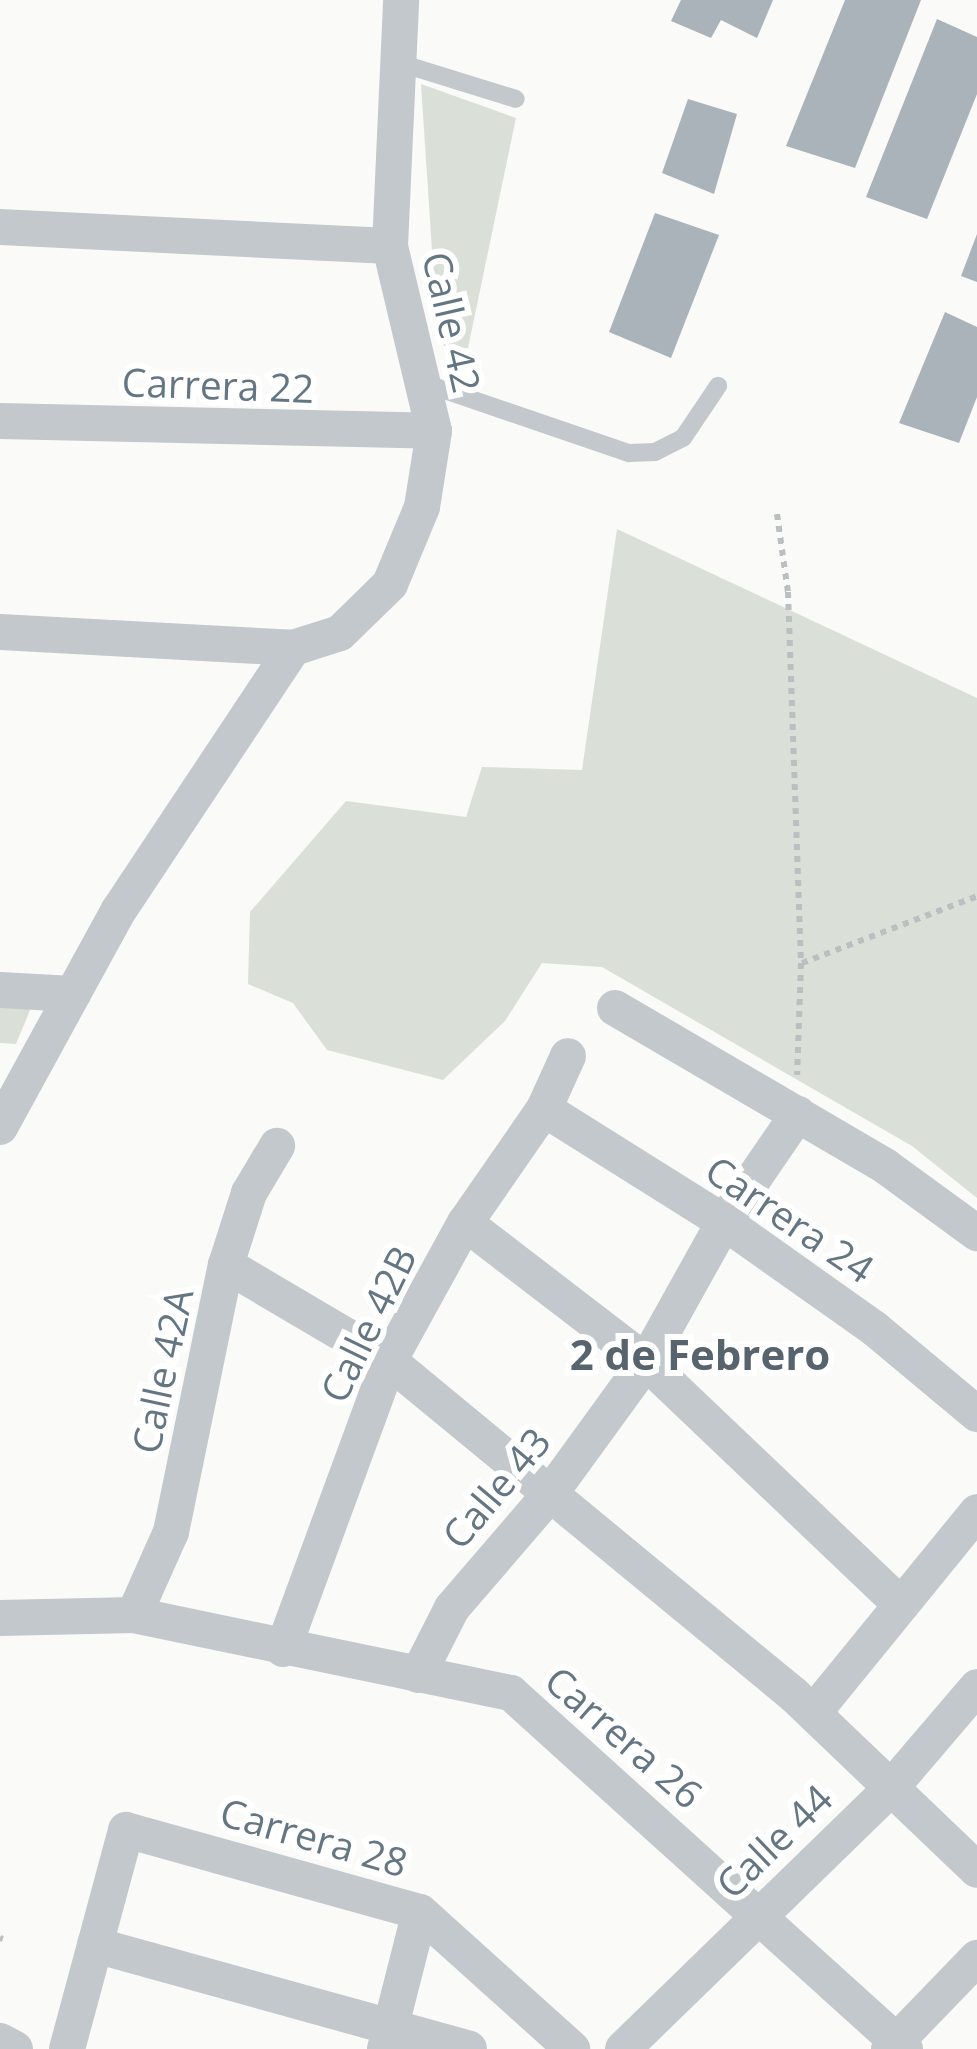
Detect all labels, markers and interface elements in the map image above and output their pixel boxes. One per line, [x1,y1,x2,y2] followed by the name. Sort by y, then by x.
[413,247,491,397] street label: Calle 42
[121,358,315,412] street label: Carrera 22
[697,1146,883,1292] street label: Carrera 24
[310,1238,426,1410] street label: Calle 42B
[122,1284,202,1458] street label: Calle 42A
[570,1329,830,1379] district label: 2 de Febrero
[432,1418,560,1558] street label: Calle 43
[536,1656,712,1818] street label: Carrera 26
[706,1775,842,1907] street label: Calle 44
[215,1788,413,1886] street label: Carrera 28

